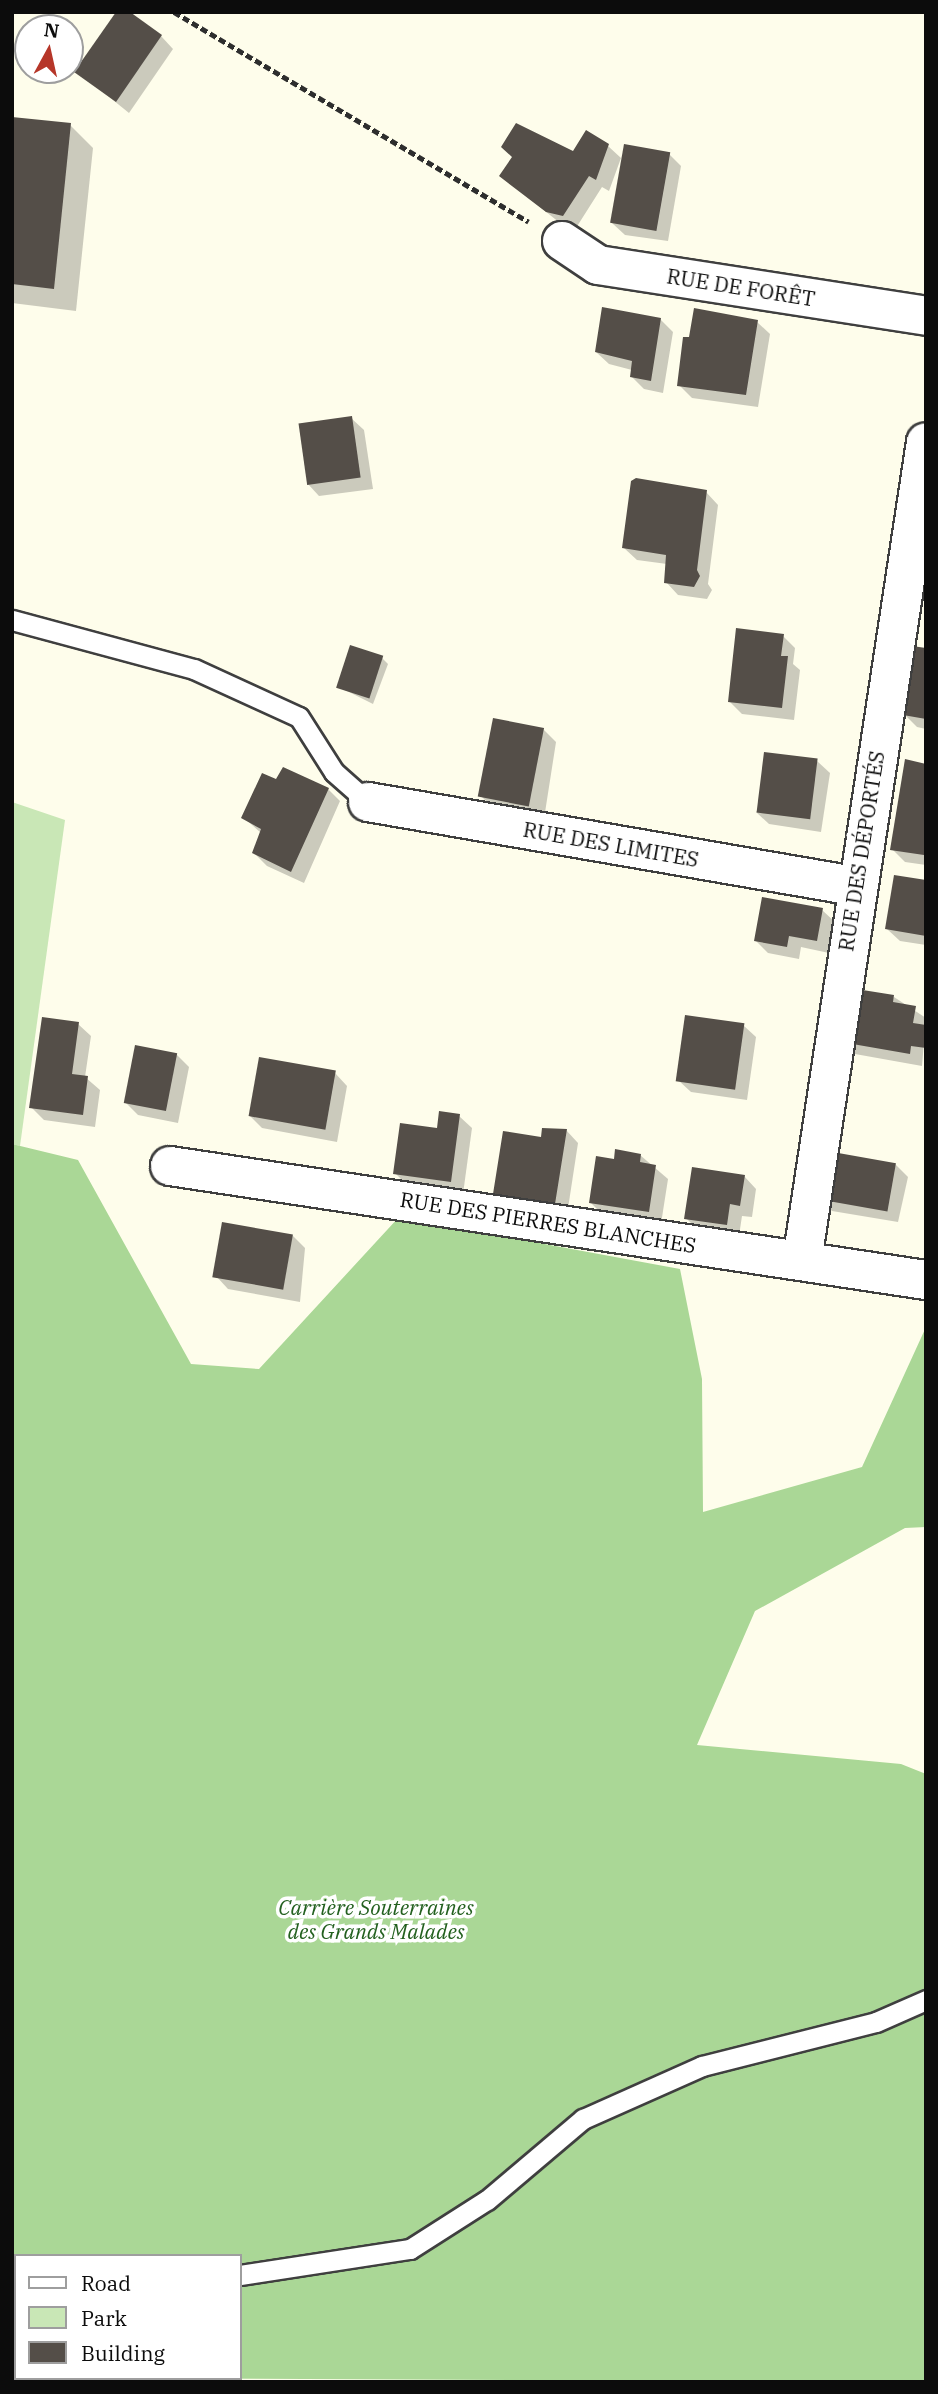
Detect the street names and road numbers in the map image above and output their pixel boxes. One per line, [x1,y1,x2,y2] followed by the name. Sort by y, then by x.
[665,263,817,311] street label: RUE DE FORÊT
[833,749,889,953] street label: RUE DES DÉPORTÉS
[521,816,701,872] street label: RUE DES LIMITES
[398,1186,698,1258] street label: RUE DES PIERRES BLANCHES

